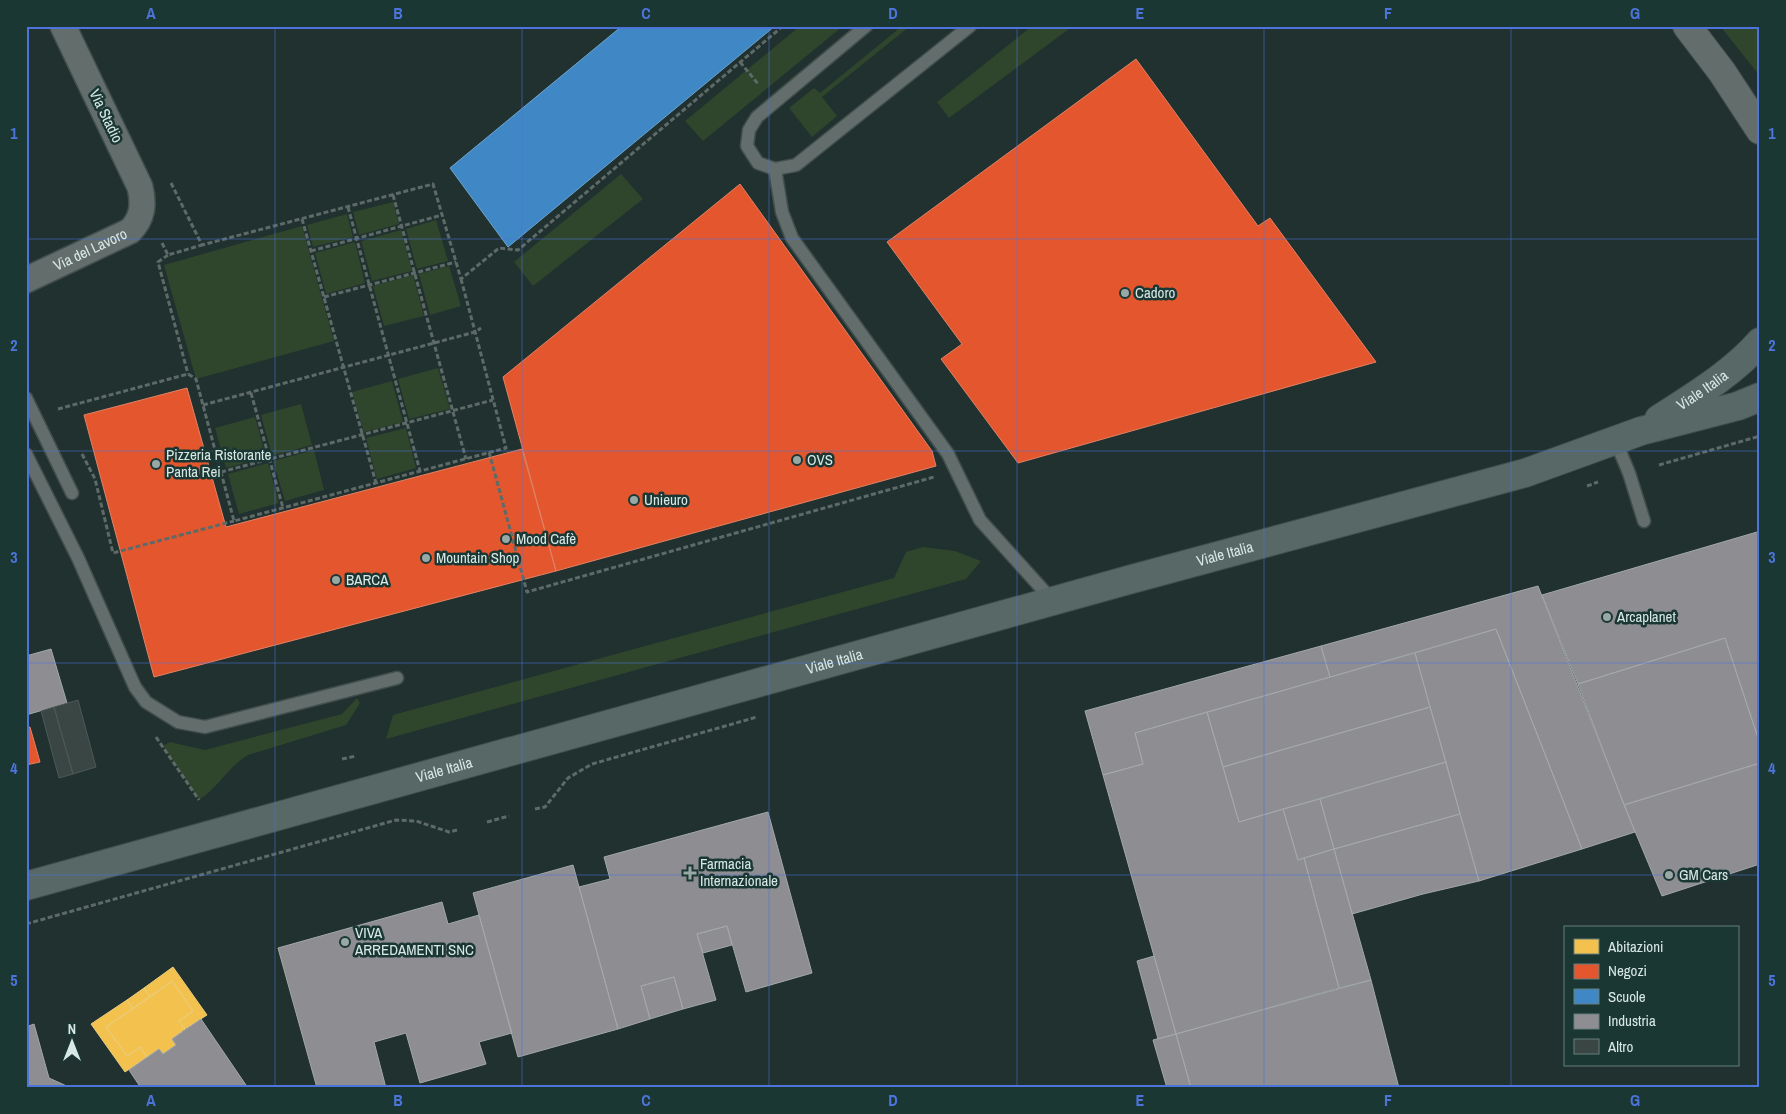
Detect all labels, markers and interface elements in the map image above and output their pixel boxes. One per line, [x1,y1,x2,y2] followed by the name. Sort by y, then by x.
[146,2,156,24] text: A
[393,2,403,24] text: B
[641,2,651,24] text: C
[888,2,898,24] text: D
[1136,2,1145,24] text: E
[1384,2,1392,24] text: F
[1630,2,1640,24] text: G
[84,85,129,146] street label: Via Stadio
[10,122,18,144] text: 1
[1768,122,1776,144] text: 1
[50,223,130,276] street label: Via del Lavoro
[1135,282,1175,303] place label: Cadoro
[1119,287,1131,299] marker: Cadoro
[10,334,18,356] text: 2
[1768,334,1776,356] text: 2
[1672,365,1732,415] street label: Viale Italia
[166,444,271,482] place label: Pizzeria Ristorante Panta Rei
[807,449,833,470] place label: OVS
[791,454,803,466] marker: OVS
[150,458,162,470] marker: Pizzeria Ristorante Panta Rei
[644,489,688,510] place label: Unieuro
[628,494,640,506] marker: Unieuro
[516,528,576,549] place label: Mood Cafè
[500,533,512,545] marker: Mood Cafè
[1194,536,1256,571] street label: Viale Italia
[10,546,18,568] text: 3
[1768,546,1776,568] text: 3
[436,547,520,568] place label: Mountain Shop
[420,552,432,564] marker: Mountain Shop
[346,569,389,590] place label: BARCA
[330,574,342,586] marker: BARCA
[1616,606,1676,627] place label: Arcaplanet
[1601,611,1613,623] marker: Arcaplanet
[804,643,865,679] street label: Viale Italia
[413,752,475,787] street label: Viale Italia
[10,757,18,779] text: 4
[1768,757,1776,779] text: 4
[700,853,778,891] place label: Farmacia Internazionale
[1679,864,1728,885] place label: GM Cars
[684,867,696,879] marker: Farmacia Internazionale
[1663,869,1675,881] marker: GM Cars
[354,922,474,960] place label: VIVA ARREDAMENTI SNC
[1564,926,1738,1066] legend
[339,936,351,948] marker: VIVA ARREDAMENTI SNC
[1607,936,1663,957] text: Abitazioni
[1608,960,1647,981] text: Negozi
[10,969,18,991] text: 5
[1768,969,1776,991] text: 5
[1608,986,1646,1007] text: Scuole
[1608,1010,1656,1031] text: Industria
[48,1016,98,1066] north arrow
[68,1020,76,1038] text: N
[1607,1036,1633,1057] text: Altro
[146,1089,156,1111] text: A
[393,1089,403,1111] text: B
[641,1089,651,1111] text: C
[888,1089,898,1111] text: D
[1136,1089,1145,1111] text: E
[1384,1089,1392,1111] text: F
[1630,1089,1640,1111] text: G

